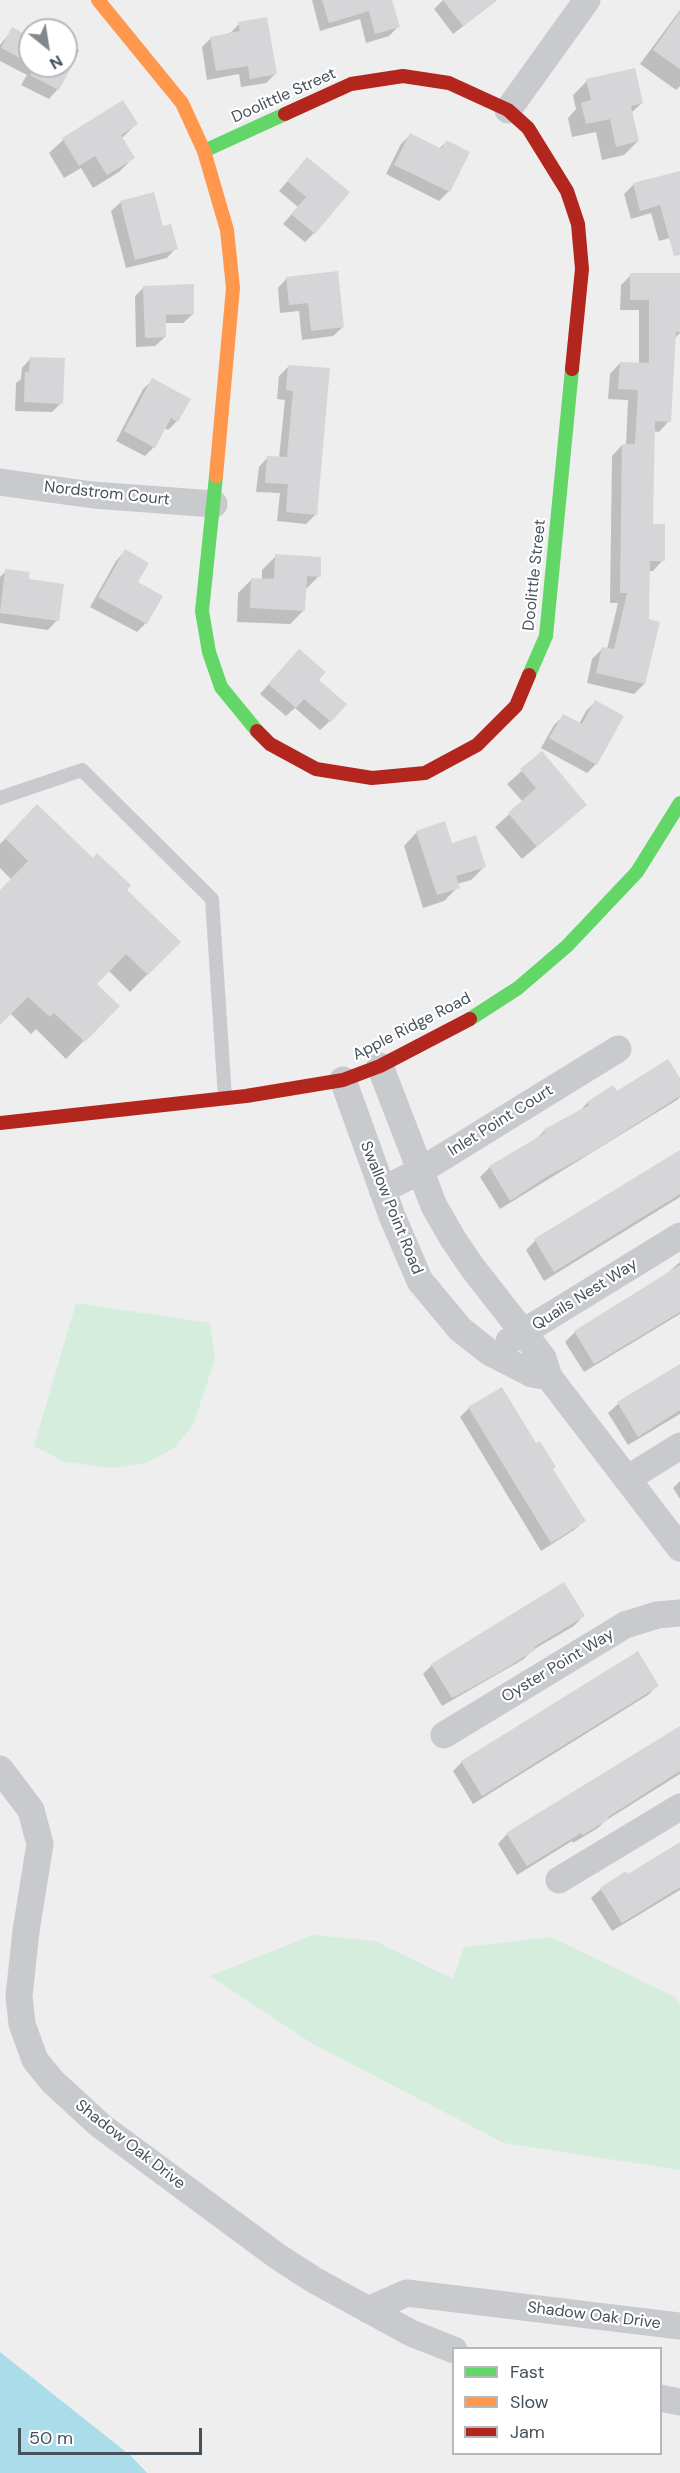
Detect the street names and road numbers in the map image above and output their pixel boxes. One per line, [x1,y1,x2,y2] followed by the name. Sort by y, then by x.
[229,64,339,128] street label: Doolittle Street
[43,478,171,510] street label: Nordstrom Court
[520,518,550,632] street label: Doolittle Street
[350,989,474,1065] street label: Apple Ridge Road
[445,1081,557,1161] street label: Inlet Point Court
[356,1139,426,1277] street label: Swallow Point Road
[529,1255,641,1335] street label: Quails Nest Way
[498,1625,618,1707] street label: Oyster Point Way
[71,2096,189,2194] street label: Shadow Oak Drive
[526,2298,662,2334] street label: Shadow Oak Drive

